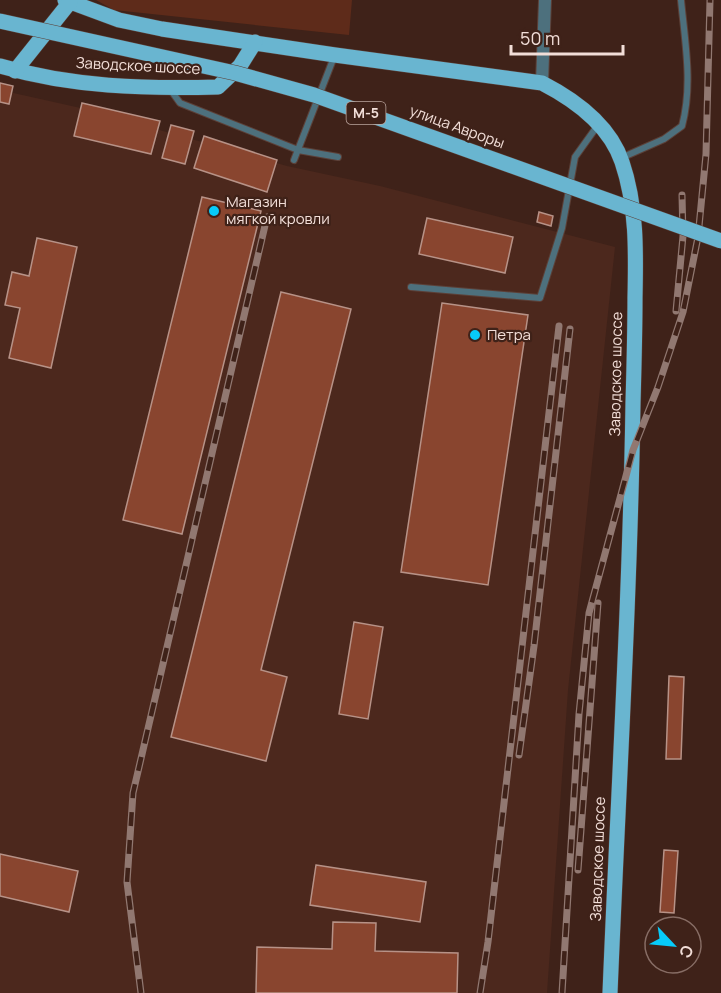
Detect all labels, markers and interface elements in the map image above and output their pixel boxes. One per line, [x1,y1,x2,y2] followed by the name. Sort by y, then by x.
[511,18,624,56] scale bar
[520,26,560,50] text: 50 m
[75,52,201,79] street label: Заводское шоссе
[407,100,508,153] street label: улица Авроры
[346,102,386,124] road number: М-5
[226,191,330,229] place label: Магазин мягкой кровли
[207,204,221,218] marker: Магазин мягкой кровли
[604,311,627,437] street label: Заводское шоссе
[487,324,531,345] place label: Петра
[468,328,482,342] marker: Петра
[585,796,610,922] street label: Заводское шоссе
[643,915,703,975] north arrow
[674,941,699,962] text: С

